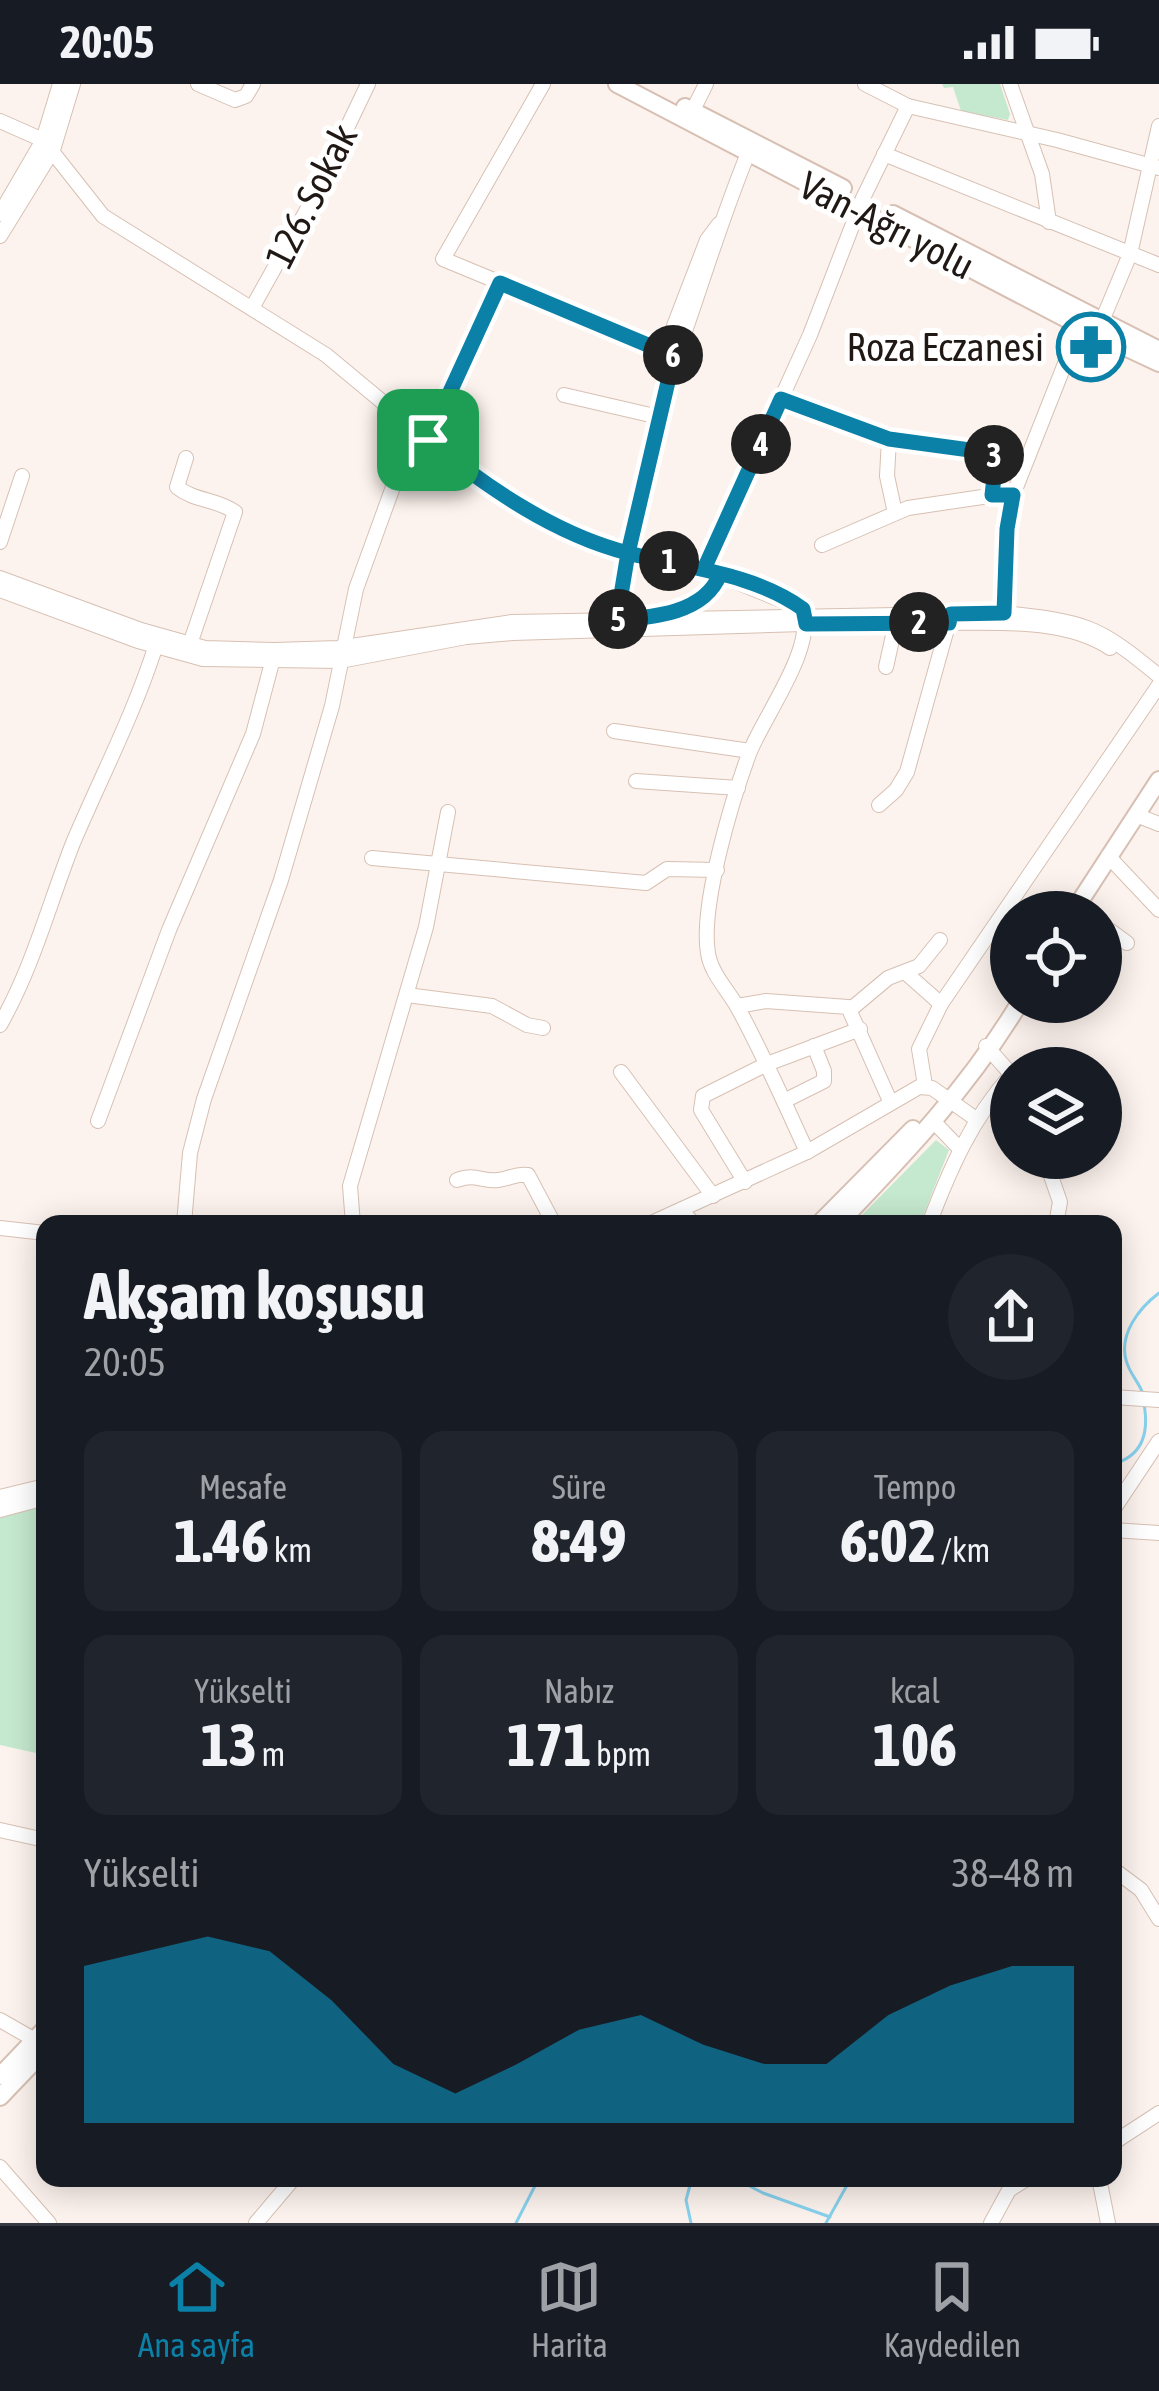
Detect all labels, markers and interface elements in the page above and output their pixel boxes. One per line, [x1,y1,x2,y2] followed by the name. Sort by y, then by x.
[60,16,154,68] text: 20:05
[256,117,366,275] street label: 126. Sokak
[793,162,981,288] street label: Van-Ağrı yolu
[1056,312,1126,382] pharmacy icon: Roza Eczanesi
[643,325,703,385] pin: 6
[846,325,1044,369] place label: Roza Eczanesi
[665,336,681,374] text: 6
[377,389,479,491] pin
[395,407,461,473] icon: arrive
[731,414,791,474] pin: 4
[753,425,769,463] text: 4
[964,425,1024,485] pin: 3
[986,436,1002,474] text: 3
[639,531,699,591] pin: 1
[661,542,677,580] text: 1
[588,589,648,649] pin: 5
[889,592,949,652] pin: 2
[610,600,626,638] text: 5
[911,603,927,641] text: 2
[990,891,1122,1179] map controls
[990,891,1122,1023] button: locate
[990,1047,1122,1179] button: layers
[948,1254,1074,1380] button: share
[84,1257,425,1333] text: Akşam koşusu
[84,1340,166,1384] text: 20:05
[199,1468,287,1506] text: Mesafe
[552,1468,606,1506] text: Süre
[874,1468,956,1506] text: Tempo
[174,1506,269,1575] text: 1.46
[531,1506,627,1575] text: 8:49
[840,1506,936,1575] text: 6:02
[269,1531,312,1569] text: km
[936,1531,990,1569] text: /km
[194,1672,292,1710] text: Yükselti
[544,1672,614,1710] text: Nabız
[890,1672,940,1710] text: kcal
[201,1710,257,1779] text: 13
[507,1710,592,1779] text: 171
[873,1710,957,1779] text: 106
[257,1735,285,1773] text: m
[592,1735,651,1773] text: bpm
[84,1851,199,1895] text: Yükselti
[952,1851,1074,1895] text: 38–48 m
[138,2254,255,2364] tab: Ana sayfa
[531,2254,608,2364] tab: Harita
[884,2254,1021,2364] tab: Kaydedilen

